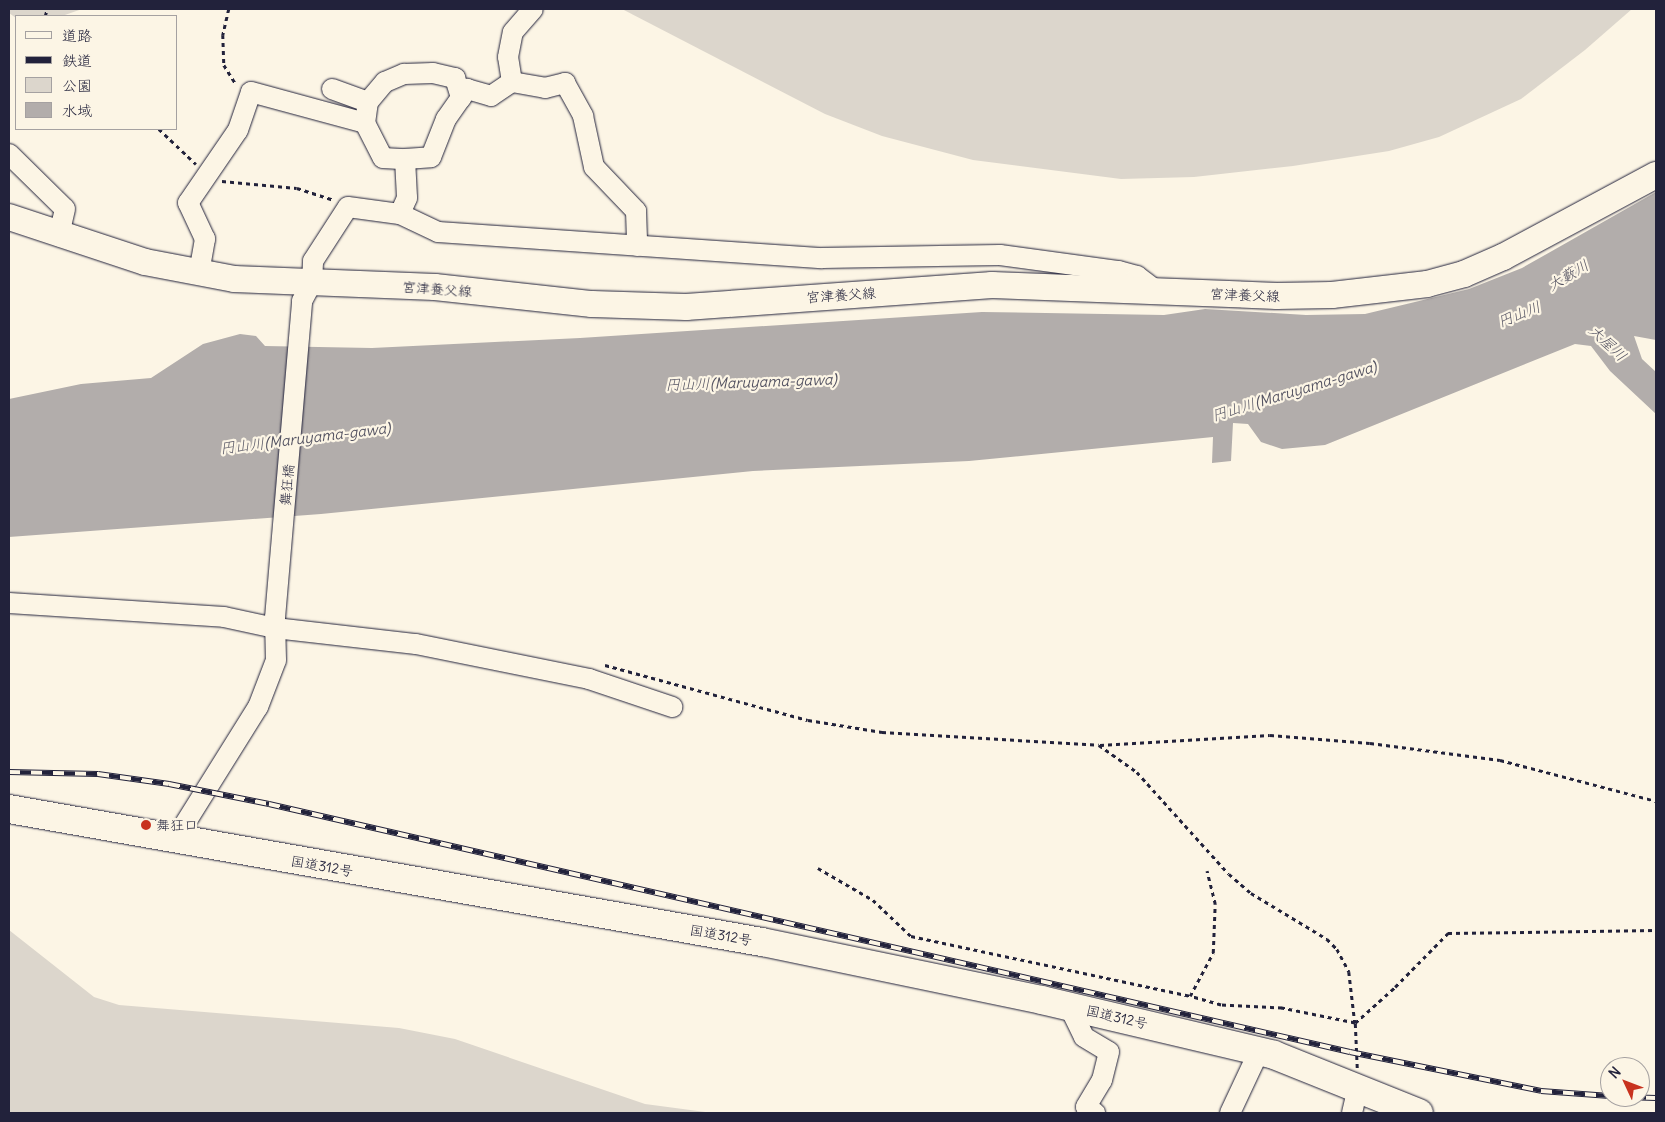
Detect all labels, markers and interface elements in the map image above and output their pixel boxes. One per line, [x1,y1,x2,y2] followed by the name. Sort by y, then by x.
[15,15,178,130] legend
[62,26,92,45] text: 道路
[62,51,92,70] text: 鉄道
[62,76,92,95] text: 公園
[62,101,92,120] text: 水域
[1544,256,1592,294] water label: 大藪川
[401,278,473,300] street label: 宮津養父線
[805,284,877,306] street label: 宮津養父線
[1210,285,1280,305] street label: 宮津養父線
[1495,297,1543,331] water label: 円山川
[1585,321,1631,365] water label: 大屋川
[1209,357,1379,425] water label: 円山川(Maruyama-gawa)
[665,370,837,394] water label: 円山川(Maruyama-gawa)
[219,419,391,457] water label: 円山川(Maruyama-gawa)
[277,463,297,507] street label: 舞狂橋
[156,817,198,833] place label: 舞狂口
[140,819,152,831] marker: 舞狂口
[290,852,354,880] street label: 国道312号
[689,921,753,949] street label: 国道312号
[1084,1002,1150,1032] street label: 国道312号
[1600,1057,1650,1107] north arrow
[1605,1063,1625,1082] text: N

